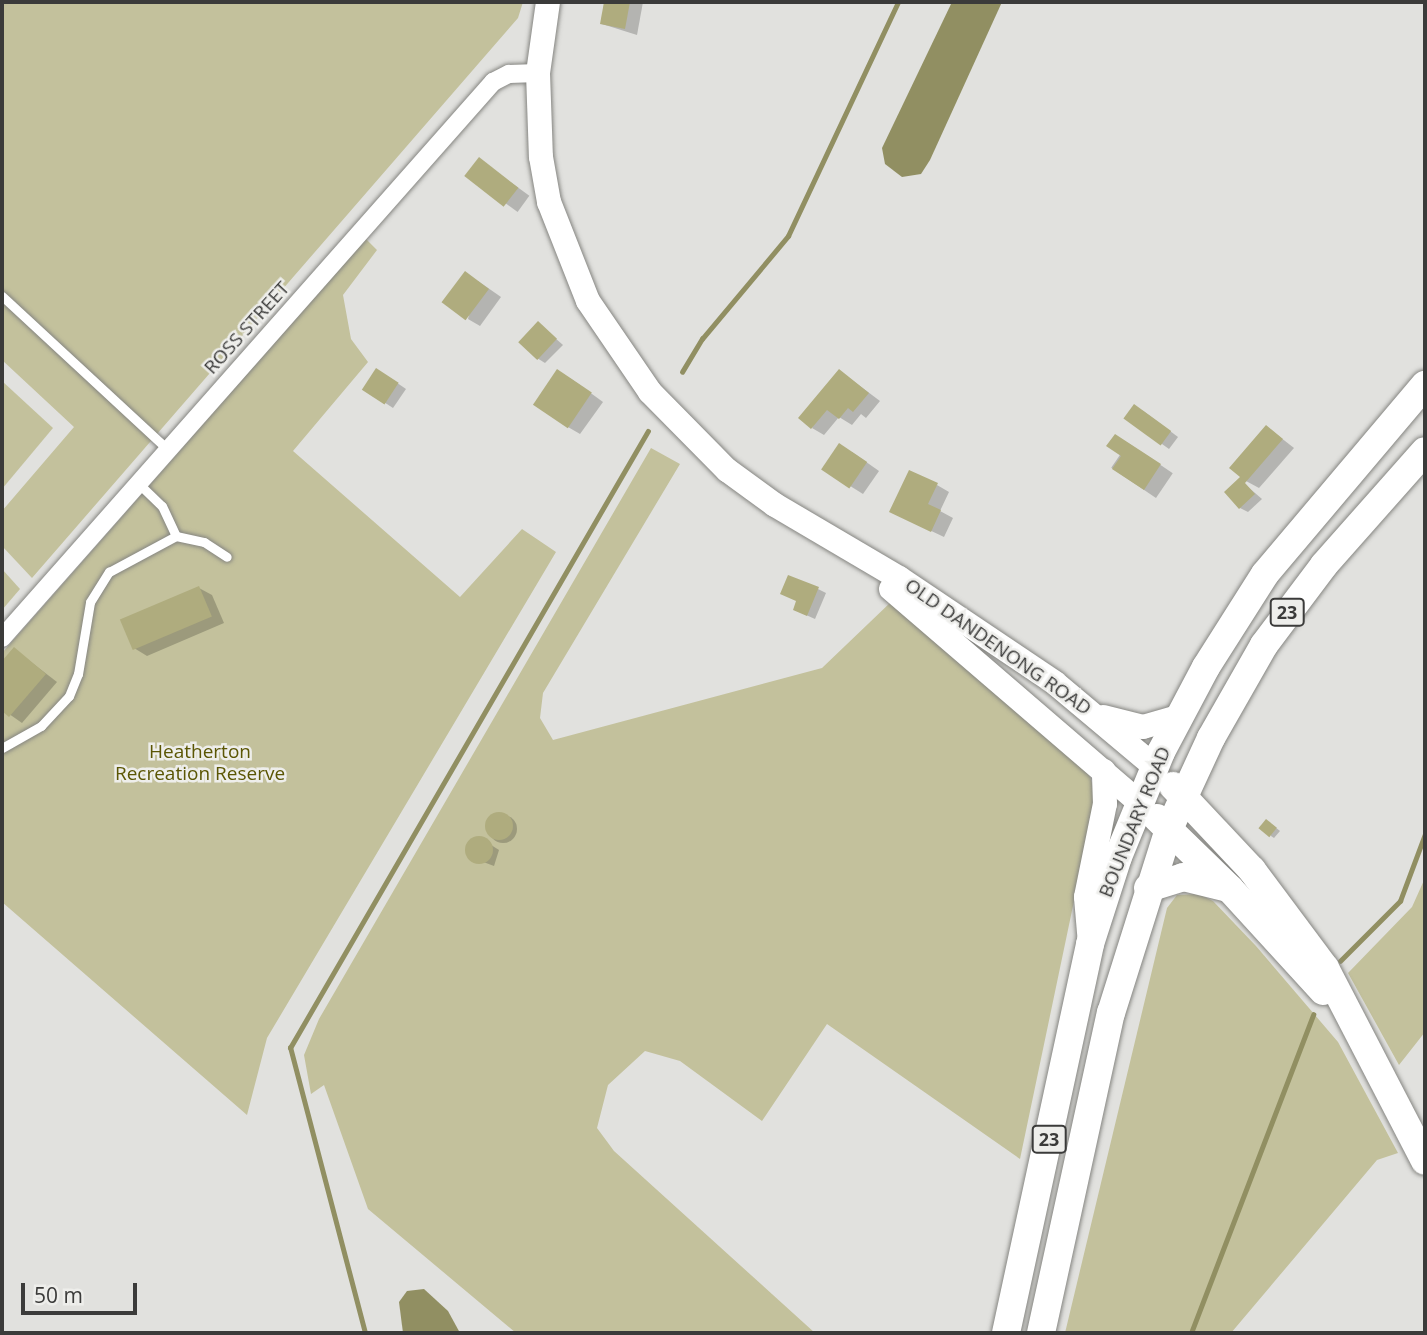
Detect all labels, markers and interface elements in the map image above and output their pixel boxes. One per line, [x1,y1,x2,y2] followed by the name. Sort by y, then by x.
[200,277,294,379] street label: ROSS STREET
[900,574,1096,720] street label: OLD DANDENONG ROAD
[1270,598,1304,626] road number: 23
[115,741,285,785] park label: Heatherton Recreation Reserve
[1094,743,1176,901] street label: BOUNDARY ROAD
[1032,1124,1066,1154] road number: 23
[24,1268,140,1312] scale bar
[34,1281,83,1309] text: 50 m

